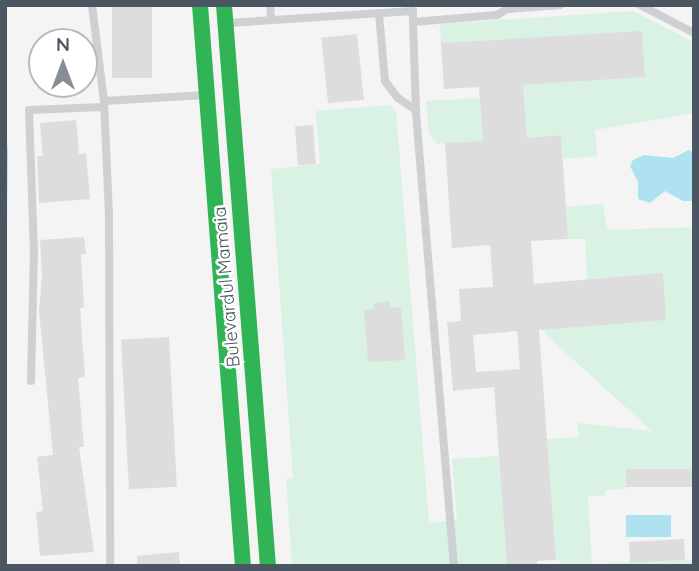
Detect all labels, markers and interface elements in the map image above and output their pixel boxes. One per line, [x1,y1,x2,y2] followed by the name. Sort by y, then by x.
[28,28,98,98] north arrow
[56,32,70,56] text: N
[209,206,245,368] street label: Bulevardul Mamaia

